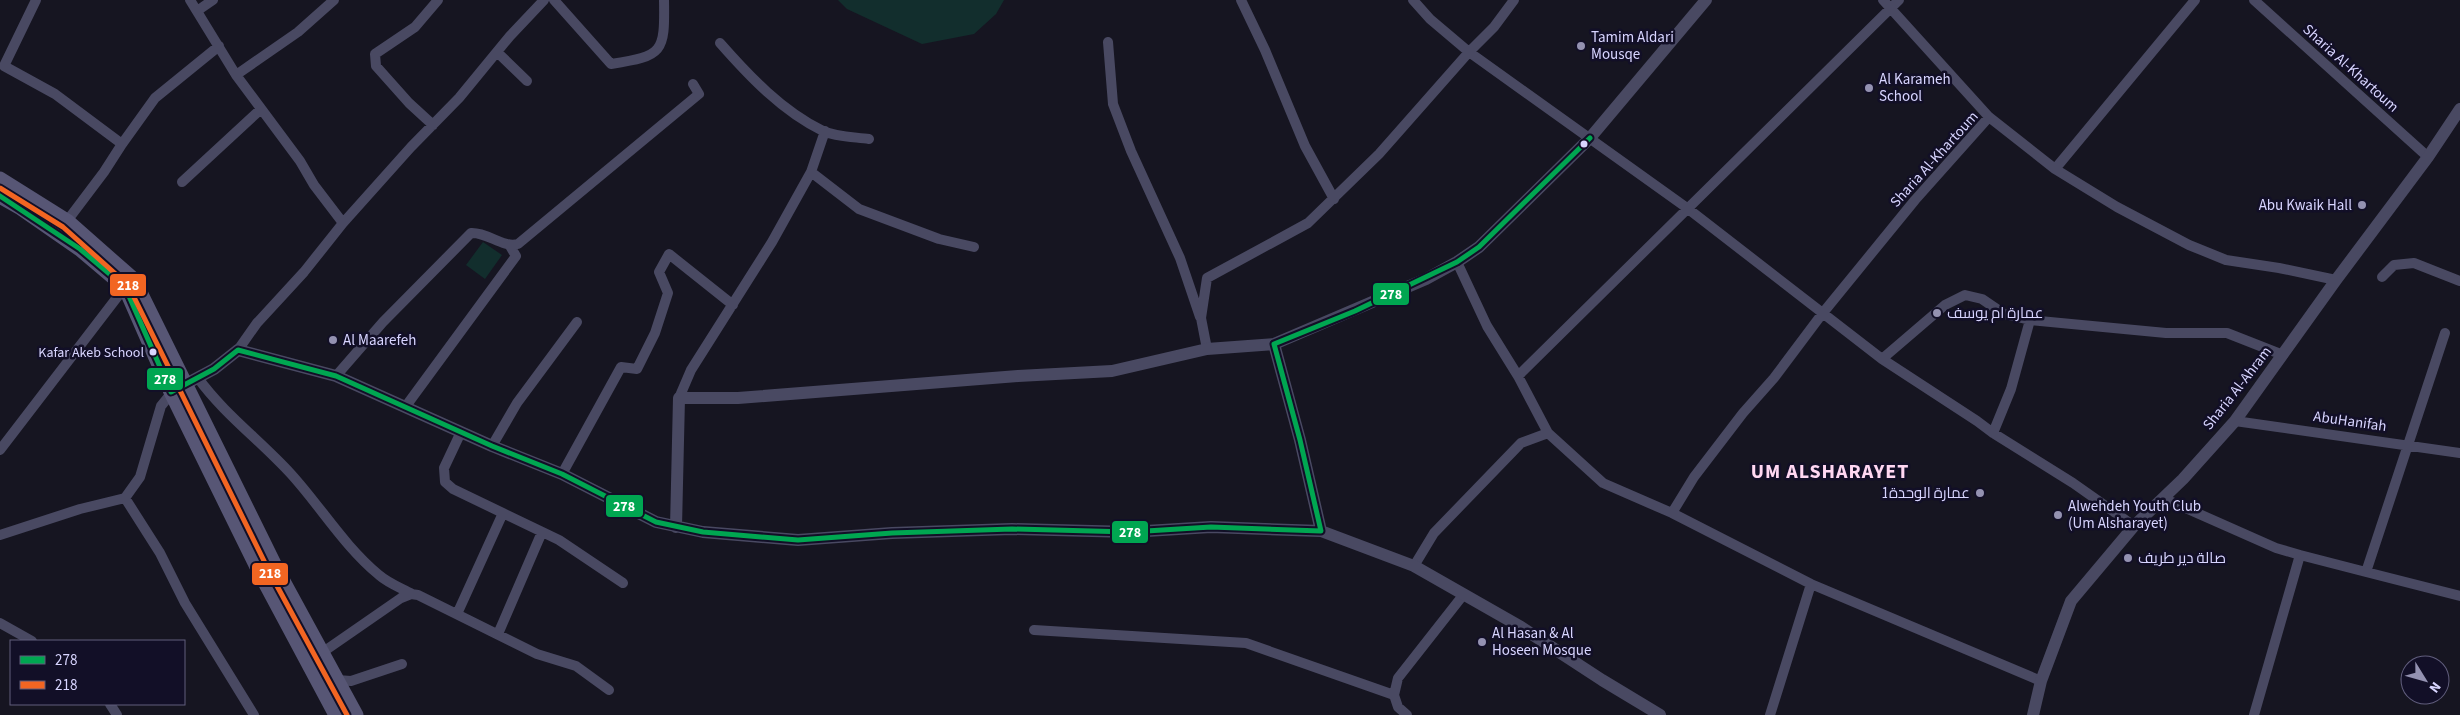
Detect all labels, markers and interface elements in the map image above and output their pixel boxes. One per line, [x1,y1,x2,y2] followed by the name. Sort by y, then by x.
[2298,19,2403,117] street label: Sharia Al-Khartoum
[1591,27,1674,65] place label: Tamim Aldari Mousqe
[1575,40,1587,52] marker: Tamim Aldari Mousqe
[1879,69,1951,107] place label: Al Karameh School
[1863,82,1875,94] marker: Al Karameh School
[1885,107,1983,212] street label: Sharia Al-Khartoum
[1579,139,1589,149] unlabelled marker
[2259,195,2352,216] place label: Abu Kwaik Hall
[2356,199,2368,211] marker: Abu Kwaik Hall
[109,273,147,297] line badge: 218
[117,276,139,296] text: 218
[1372,282,1410,306] line badge: 278
[1380,285,1402,305] text: 278
[1947,303,2043,324] place label: عمارة ام يوسف
[1931,307,1943,319] marker: عمارة ام يوسف
[343,330,416,351] place label: Al Maarefeh
[327,334,339,346] marker: Al Maarefeh
[2198,342,2277,435] street label: Sharia Al-Ahram
[38,343,144,363] place label: Kafar Akeb School
[148,347,158,357] marker: Kafar Akeb School
[146,367,184,391] line badge: 278
[154,370,176,390] text: 278
[2312,406,2388,437] street label: AbuHanifah
[1751,458,1909,486] district label: UM ALSHARAYET
[1881,483,1970,504] place label: عمارة الوحدة1
[1974,487,1986,499] marker: عمارة الوحدة1
[605,494,644,518] line badge: 278
[2068,496,2201,534] place label: Alwehdeh Youth Club (Um Alsharayet)
[613,497,635,517] text: 278
[2052,509,2064,521] marker: Alwehdeh Youth Club (Um Alsharayet)
[1111,520,1149,544] line badge: 278
[1119,523,1141,543] text: 278
[2138,548,2226,569] place label: صالة دير طريف
[2122,552,2134,564] marker: صالة دير طريف
[251,562,289,586] line badge: 218
[259,564,281,584] text: 218
[1492,623,1591,661] place label: Al Hasan & Al Hoseen Mosque
[1476,636,1488,648] marker: Al Hasan & Al Hoseen Mosque
[10,640,185,705] legend
[55,650,77,671] text: 278
[2400,655,2450,705] north arrow
[55,675,77,696] text: 218
[2424,677,2445,697] text: N

